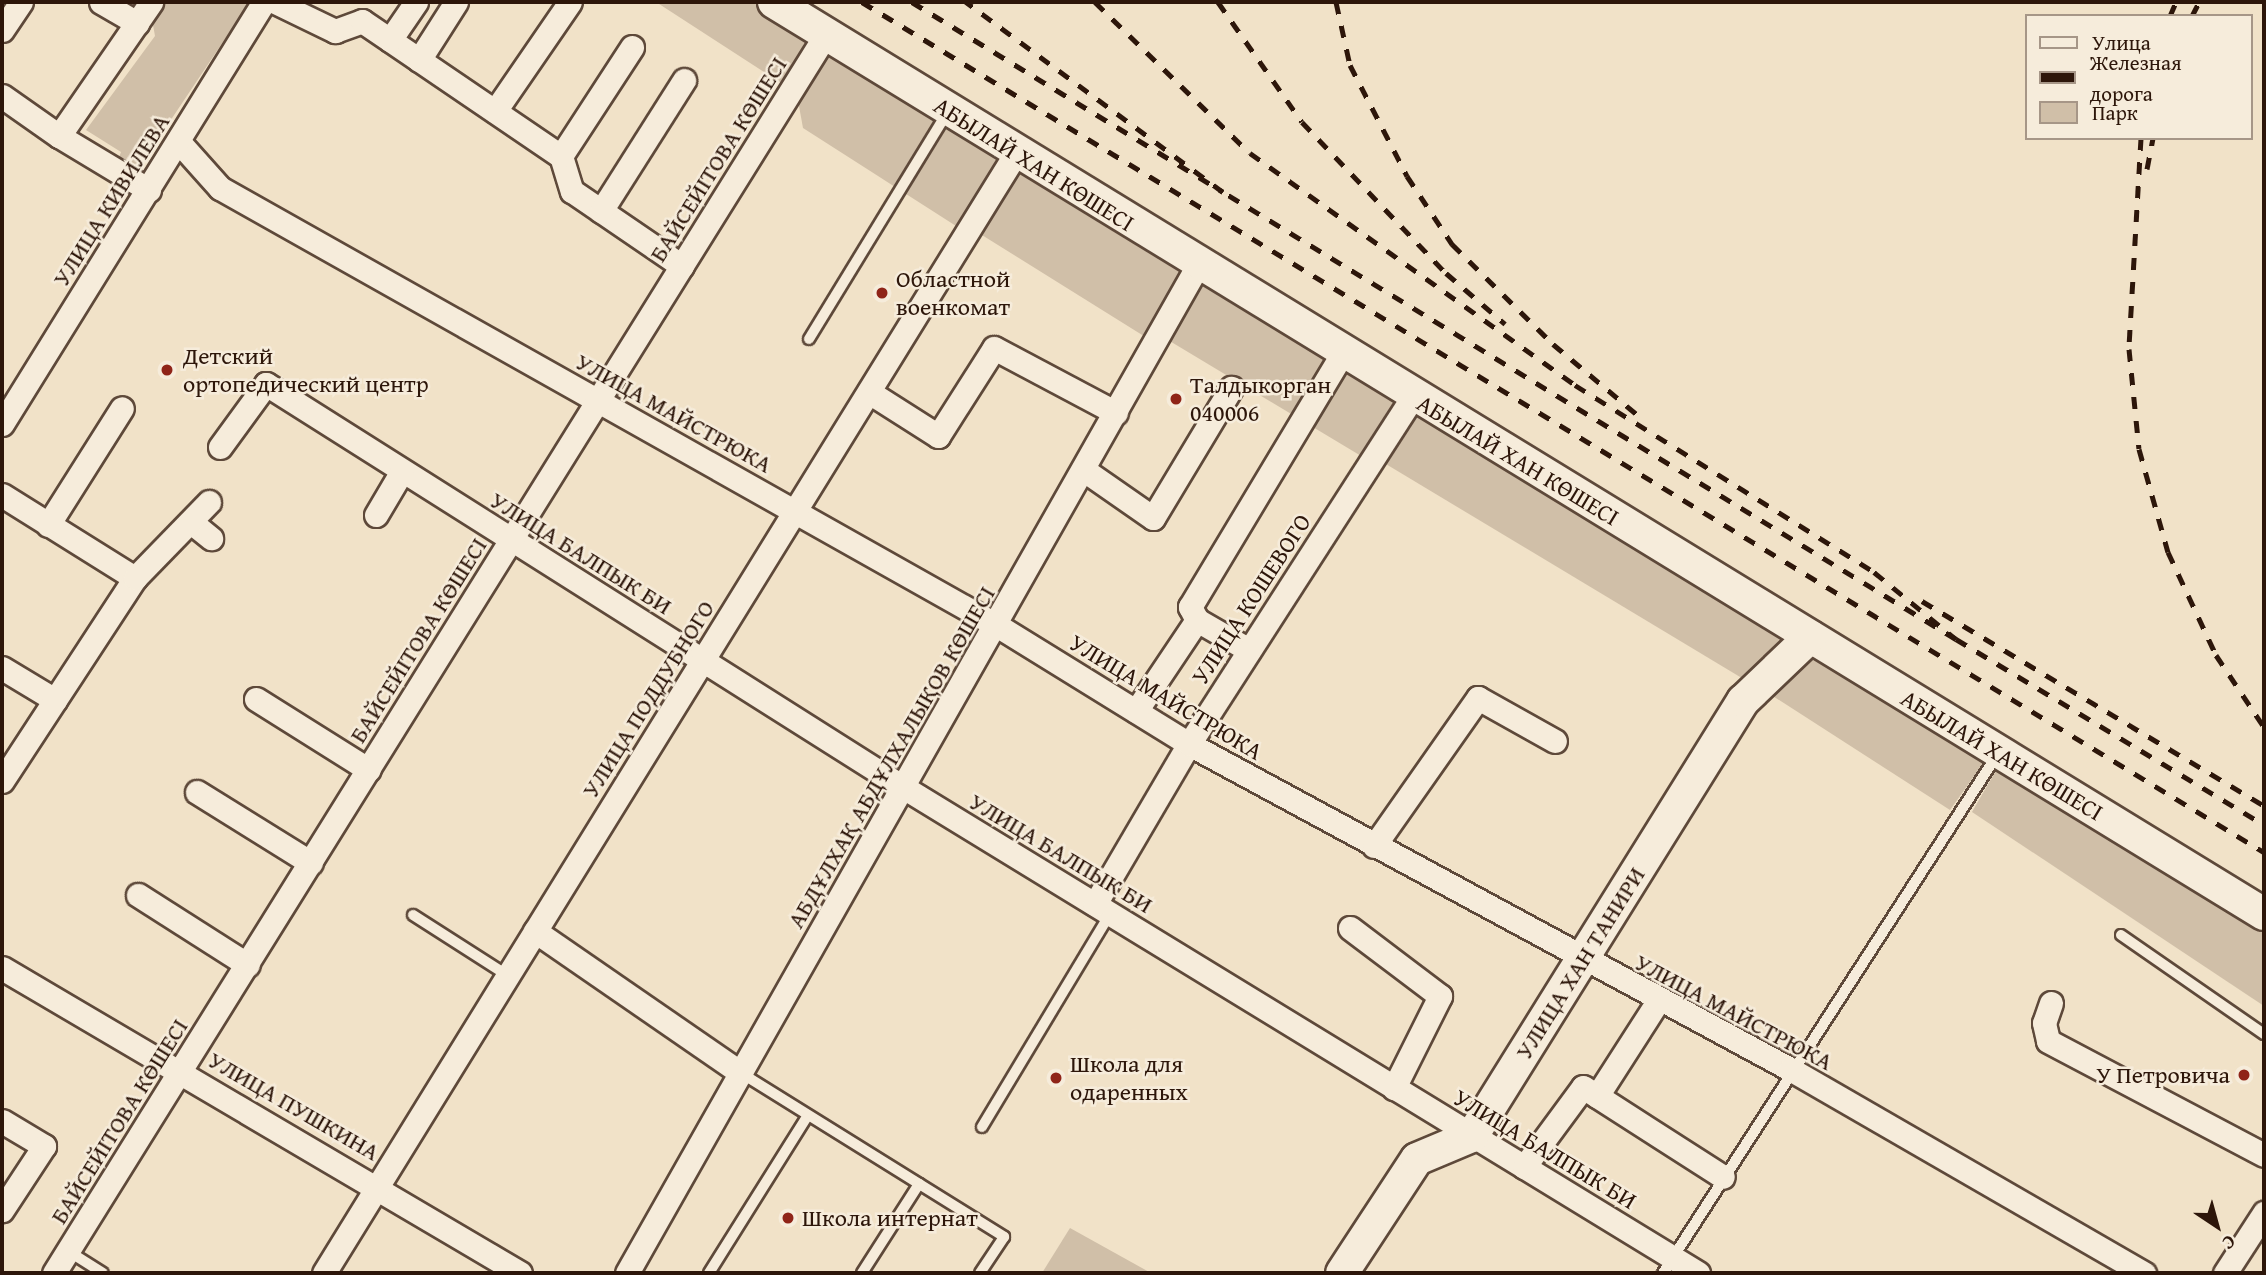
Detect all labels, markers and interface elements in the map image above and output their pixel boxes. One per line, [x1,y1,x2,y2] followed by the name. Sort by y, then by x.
[2024,14,2252,140] legend
[2092,27,2151,58] text: Улица
[2090,47,2182,109] text: Железная дорога
[643,51,793,267] street label: БАЙСЕЙІТОВА КӨШЕСІ
[929,91,1139,237] street label: АБЫЛАЙ ХАН КӨШЕСІ
[2092,97,2138,128] text: Парк
[46,109,176,291] street label: УЛИЦА КИВИЛЕВА
[896,265,1010,321] place label: Областной военкомат
[874,285,890,301] marker: Областной военкомат
[183,342,429,398] place label: Детский ортопедический центр
[571,347,777,479] street label: УЛИЦА МАЙСТРЮКА
[157,360,177,380] marker: Детский ортопедический центр
[1190,371,1331,427] place label: Талдыкорган 040006
[1412,388,1624,532] street label: АБЫЛАЙ ХАН КӨШЕСІ
[1168,391,1184,407] marker: Талдыкорган 040006
[485,486,677,620] street label: УЛИЦА БАЛПЫК БИ
[1185,508,1317,690] street label: УЛИЦА КОШЕВОГО
[343,532,493,748] street label: БАЙСЕЙІТОВА КӨШЕСІ
[781,581,1001,933] street label: АБДҰЛХАҚ АБДҰЛХАЛЫҚОВ КӨШЕСІ
[576,595,720,803] street label: УЛИЦА ПОДДУБНОГО
[1064,628,1268,766] street label: УЛИЦА МАЙСТРЮКА
[1896,683,2108,827] street label: АБЫЛАЙ ХАН КӨШЕСІ
[964,787,1158,919] street label: УЛИЦА БАЛПЫК БИ
[1509,862,1651,1064] street label: УЛИЦА ХАН ТАНИРИ
[1630,948,1838,1076] street label: УЛИЦА МАЙСТРЮКА
[44,1013,194,1229] street label: БАЙСЕЙІТОВА КӨШЕСІ
[203,1045,385,1167] street label: УЛИЦА ПУШКИНА
[1070,1050,1188,1106] place label: Школа для одаренных
[2096,1061,2230,1089] place label: У Петровича
[2236,1067,2252,1083] marker: У Петровича
[1048,1070,1064,1086] marker: Школа для одаренных
[1448,1083,1642,1215] street label: УЛИЦА БАЛПЫК БИ
[2182,1191,2252,1261] north arrow
[802,1204,978,1232] place label: Школа интернат
[780,1210,796,1226] marker: Школа интернат
[2217,1229,2242,1257] text: С

